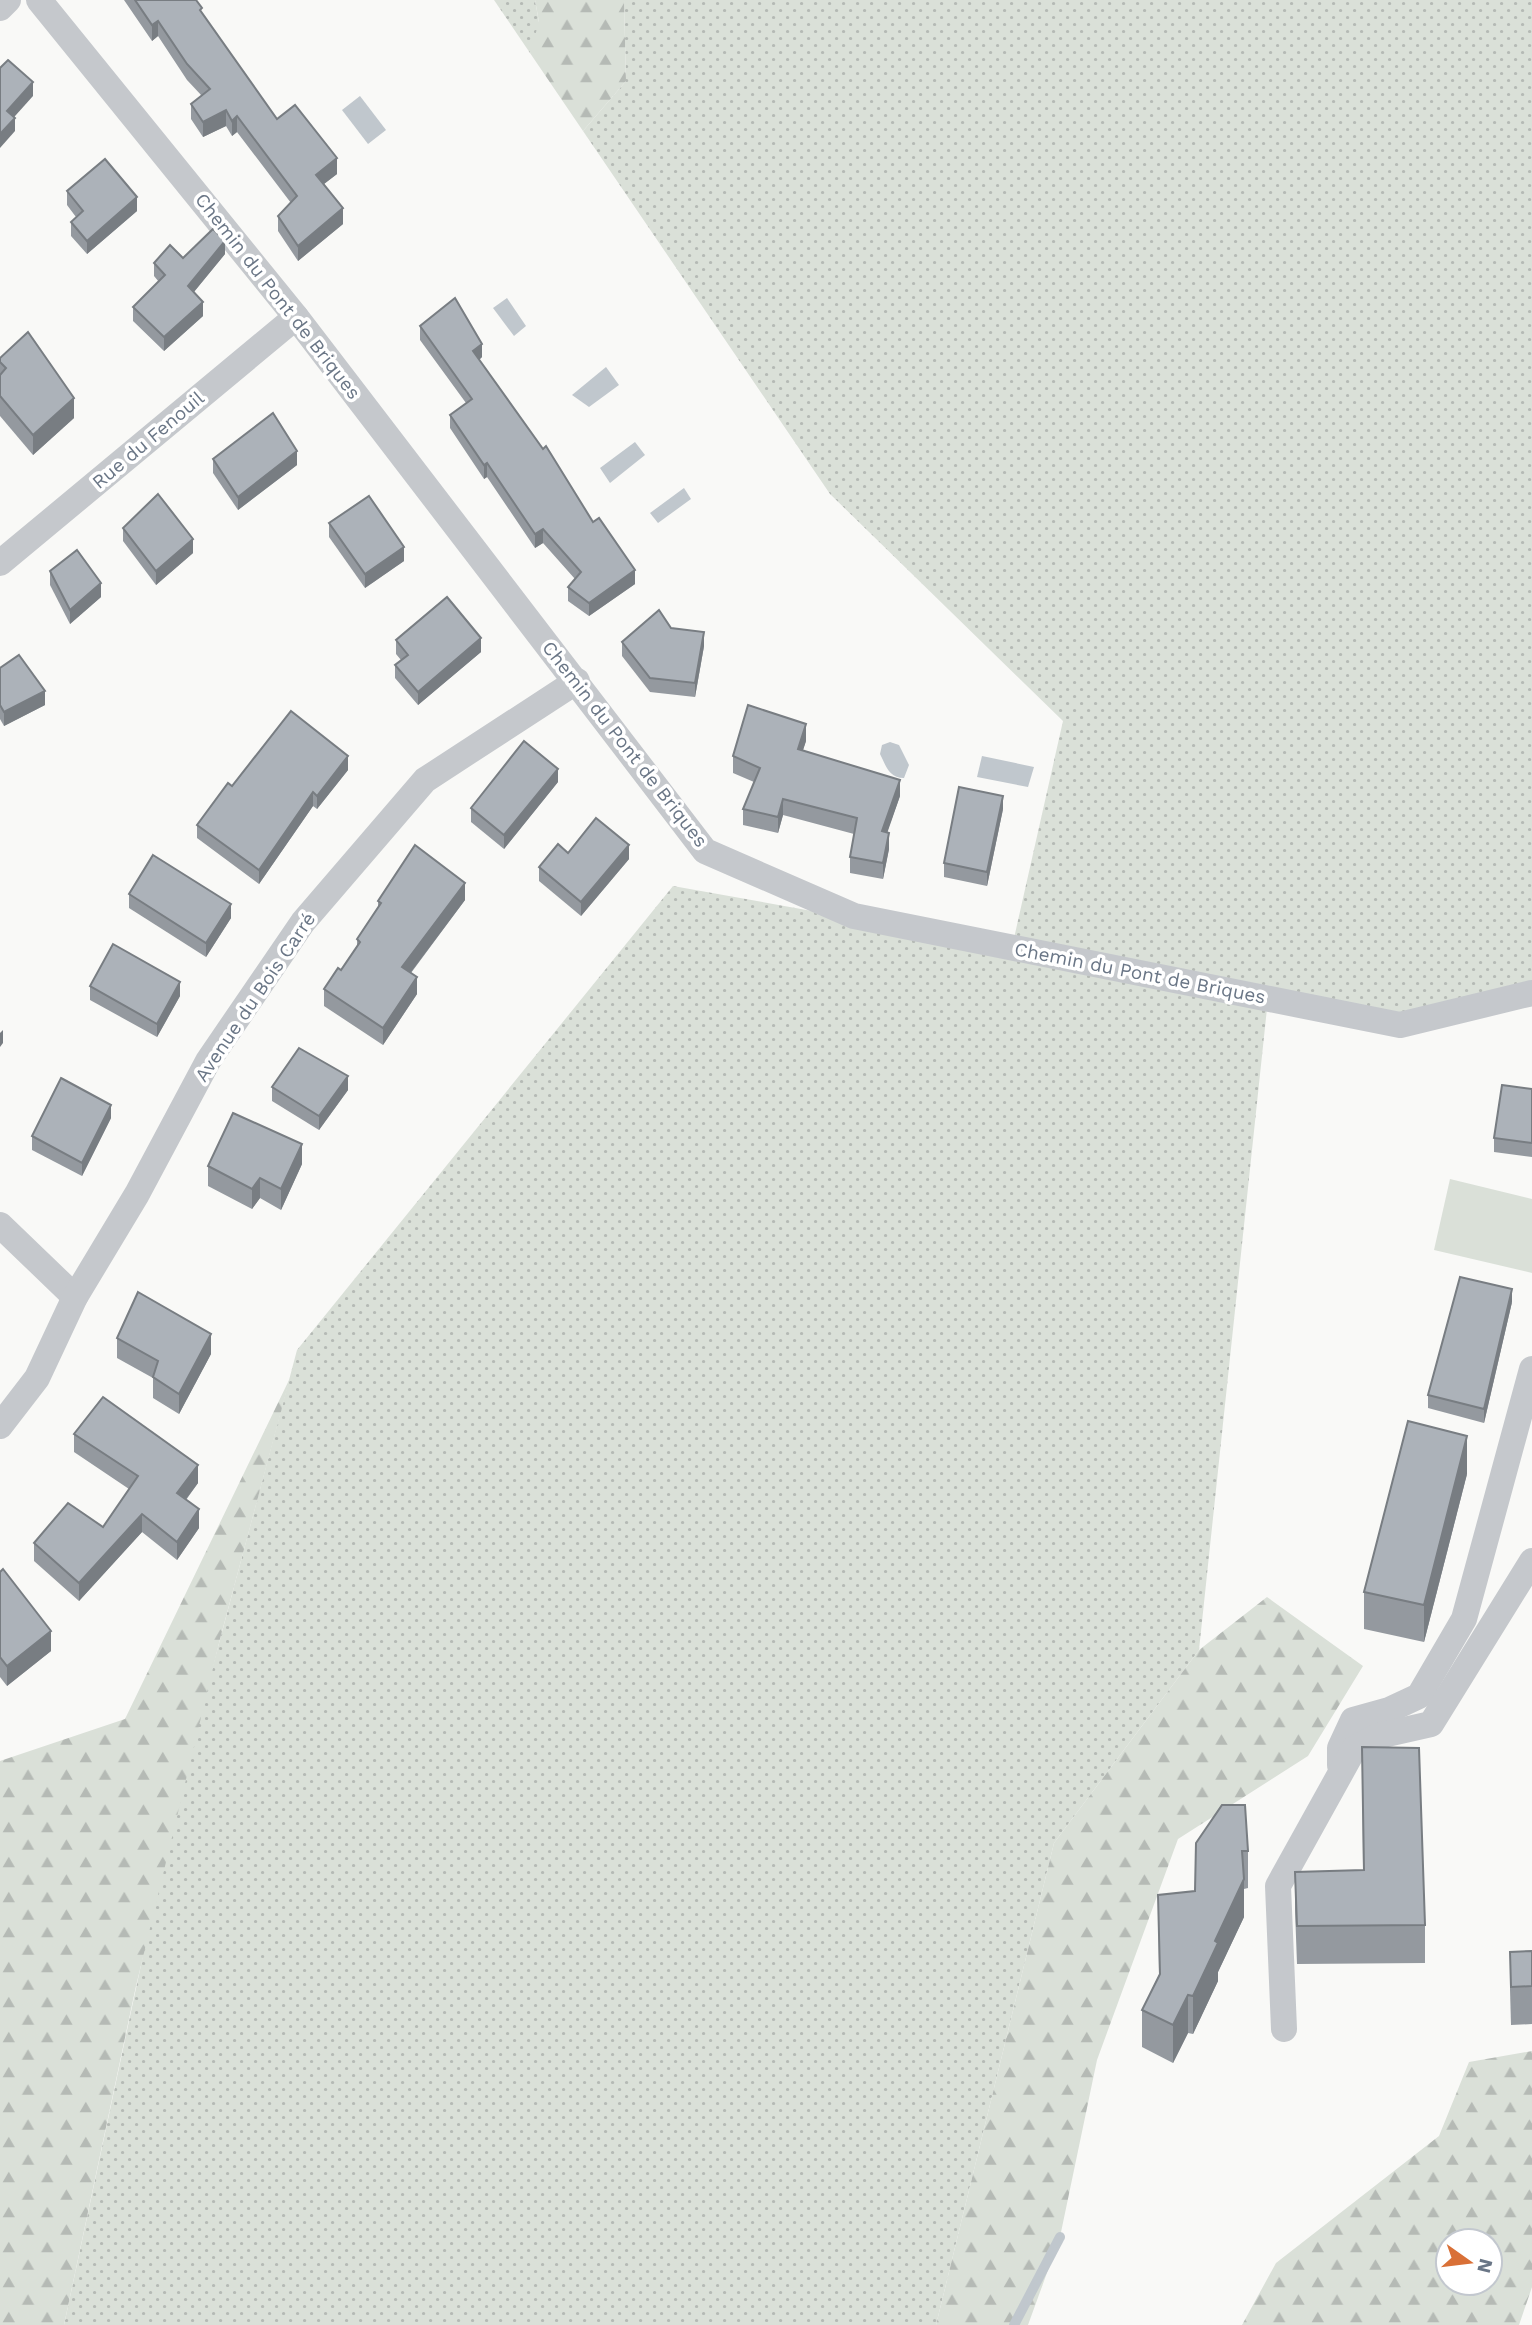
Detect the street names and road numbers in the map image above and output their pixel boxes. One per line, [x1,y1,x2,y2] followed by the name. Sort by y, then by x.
[190,188,366,404] street label: Chemin du Pont de Briques
[87,386,209,493] street label: Rue du Fenouil
[537,636,713,852] street label: Chemin du Pont de Briques
[190,908,320,1086] street label: Avenue du Bois Carré
[1012,937,1268,1009] street label: Chemin du Pont de Briques

